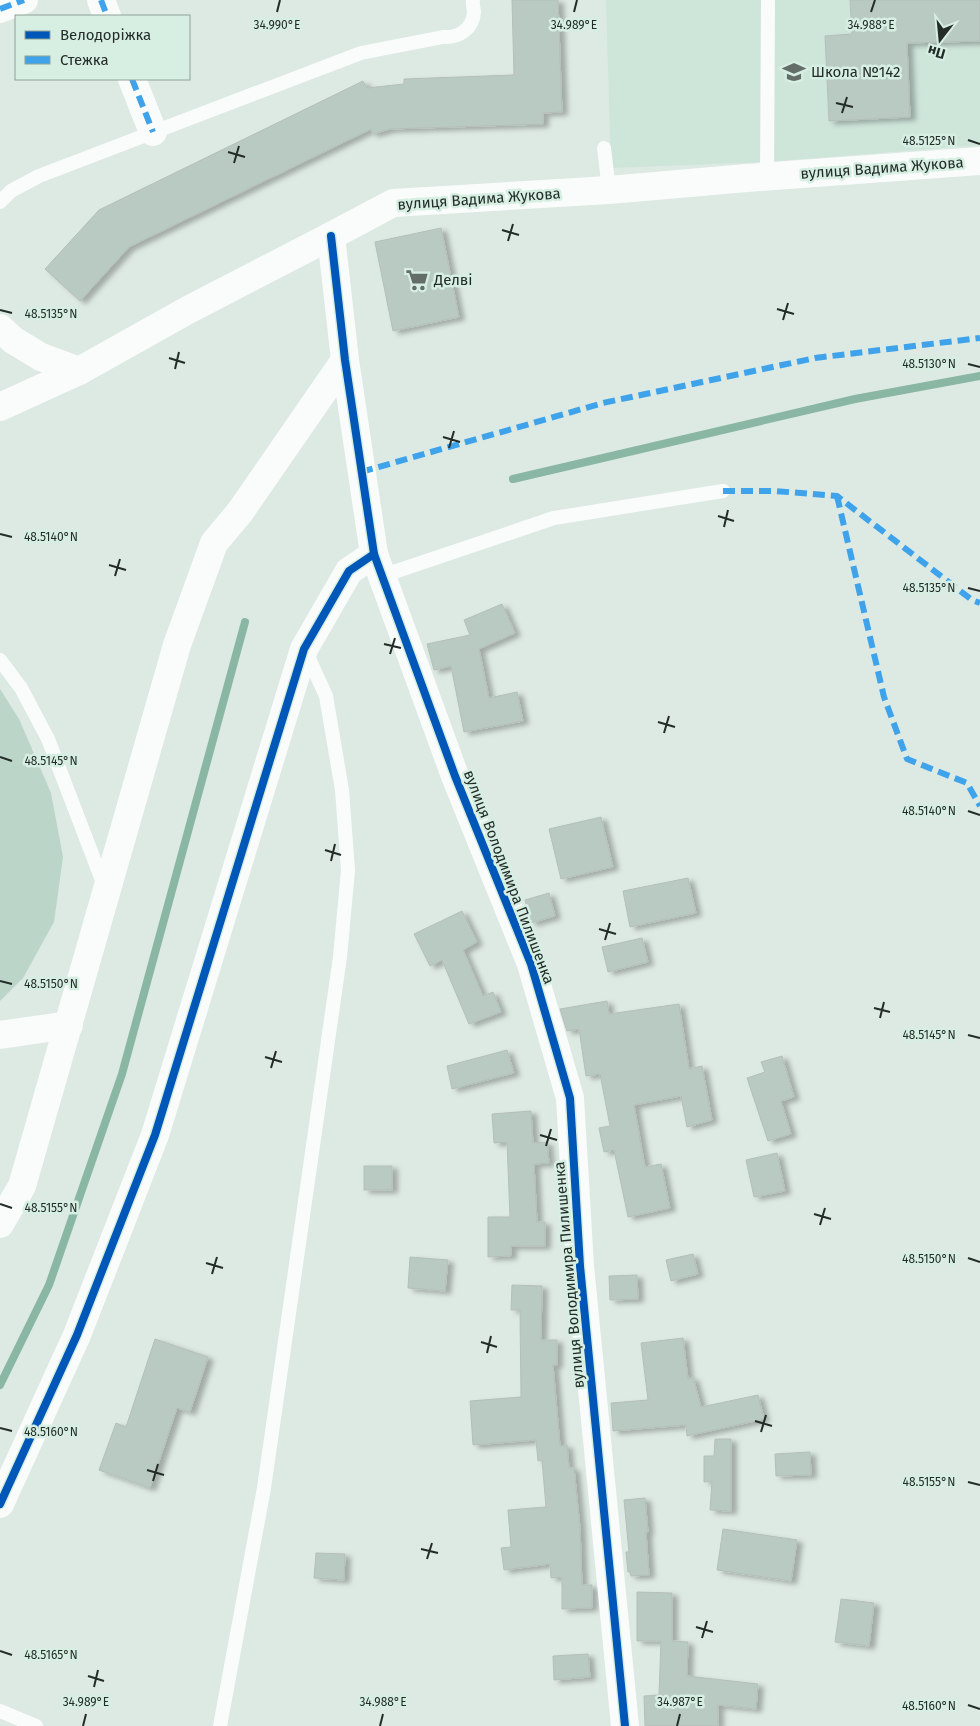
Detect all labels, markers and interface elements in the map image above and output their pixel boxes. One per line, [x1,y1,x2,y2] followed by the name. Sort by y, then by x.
[15,15,190,80] legend
[915,15,965,65] north arrow
[254,18,300,32] text: 34.990°E
[551,18,597,32] text: 34.989°E
[847,18,895,32] text: 34.988°E
[60,26,151,44] text: Велодоріжка
[926,41,947,63] text: Пн
[60,51,109,69] text: Стежка
[781,59,807,85] school or university icon: Школа №142
[811,63,900,81] place label: Школа №142
[903,134,955,148] text: 48.5125°N
[800,153,964,183] street label: вулиця Вадима Жукова
[397,184,561,214] street label: вулиця Вадима Жукова
[404,267,430,293] supermarket icon: Делві
[433,271,473,289] place label: Делві
[25,307,77,321] text: 48.5135°N
[902,357,956,371] text: 48.5130°N
[24,530,78,544] text: 48.5140°N
[903,581,955,595] text: 48.5135°N
[24,754,78,768] text: 48.5145°N
[460,767,558,987] street label: вулиця Володимира Пилишенка
[902,804,956,818] text: 48.5140°N
[24,977,78,991] text: 48.5150°N
[902,1028,956,1042] text: 48.5145°N
[550,1161,588,1389] street label: вулиця Володимира Пилишенка
[25,1201,77,1215] text: 48.5155°N
[902,1252,956,1266] text: 48.5150°N
[24,1425,78,1439] text: 48.5160°N
[903,1475,955,1489] text: 48.5155°N
[24,1648,78,1662] text: 48.5165°N
[63,1695,109,1709] text: 34.989°E
[359,1695,407,1709] text: 34.988°E
[657,1695,703,1709] text: 34.987°E
[902,1699,956,1713] text: 48.5160°N

